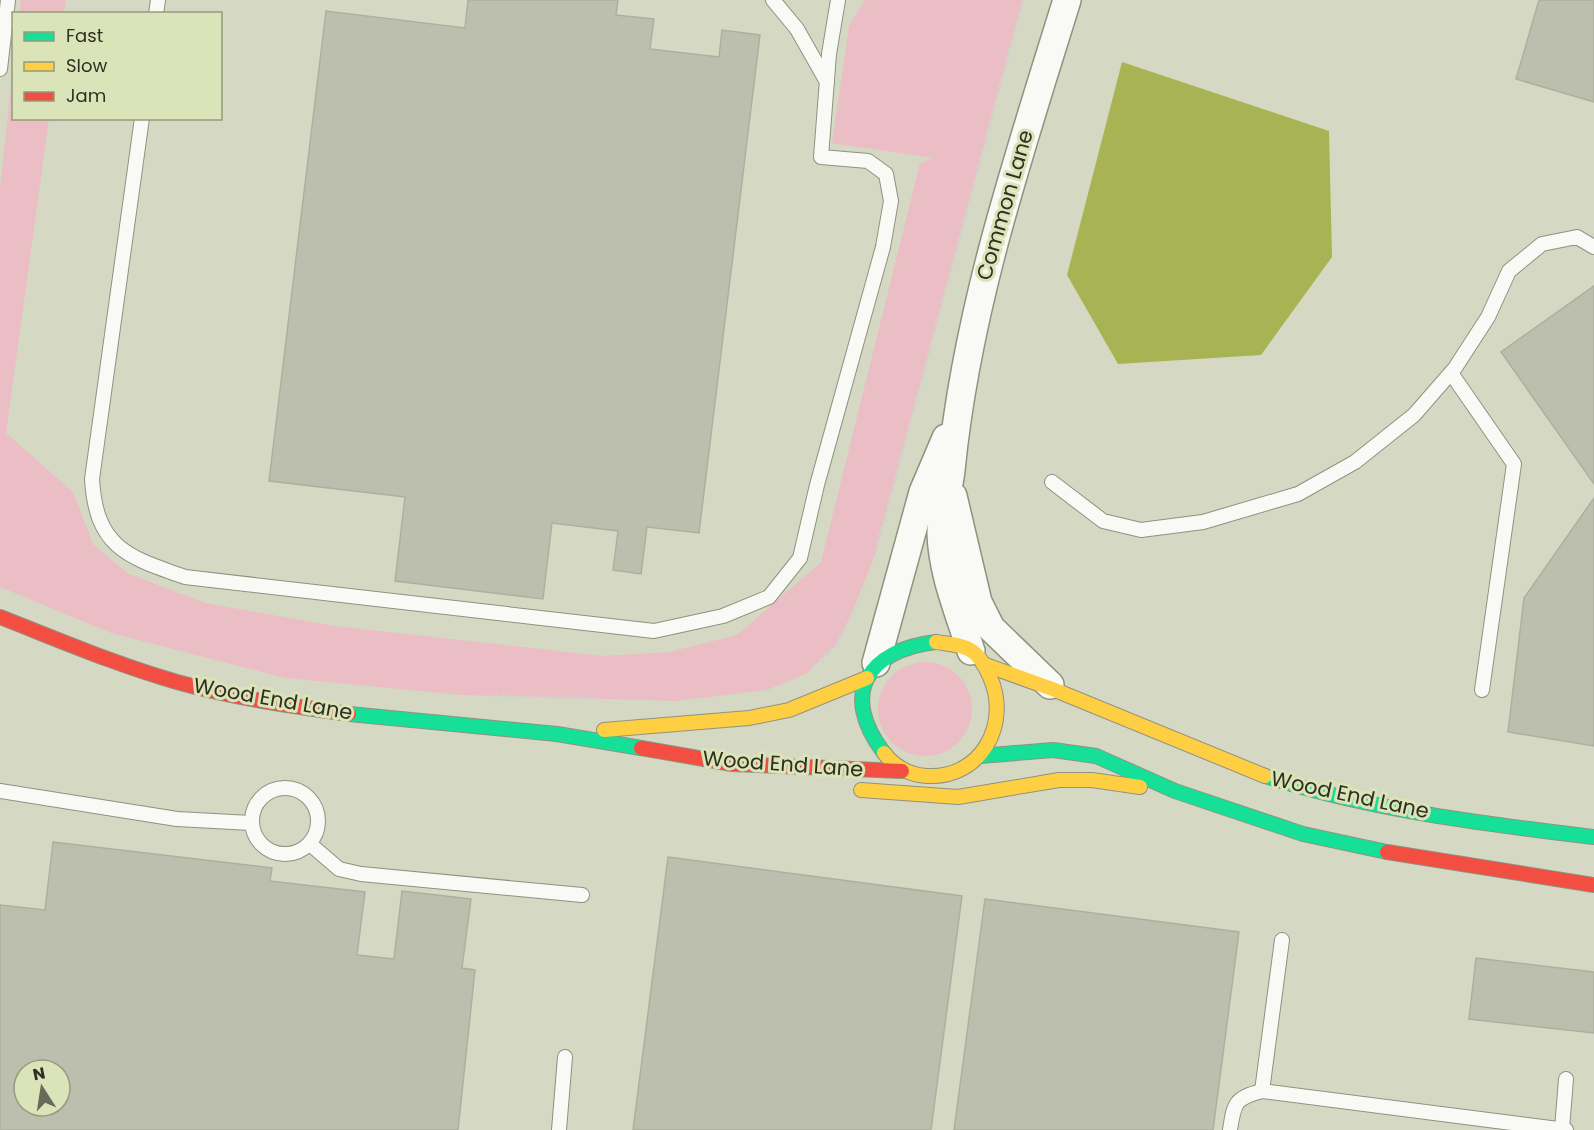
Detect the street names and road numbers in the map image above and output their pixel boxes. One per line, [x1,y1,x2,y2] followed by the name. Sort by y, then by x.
[969,126,1040,283] street label: Common Lane
[191,670,355,727] street label: Wood End Lane
[702,743,864,784] street label: Wood End Lane
[1268,764,1432,825] street label: Wood End Lane

